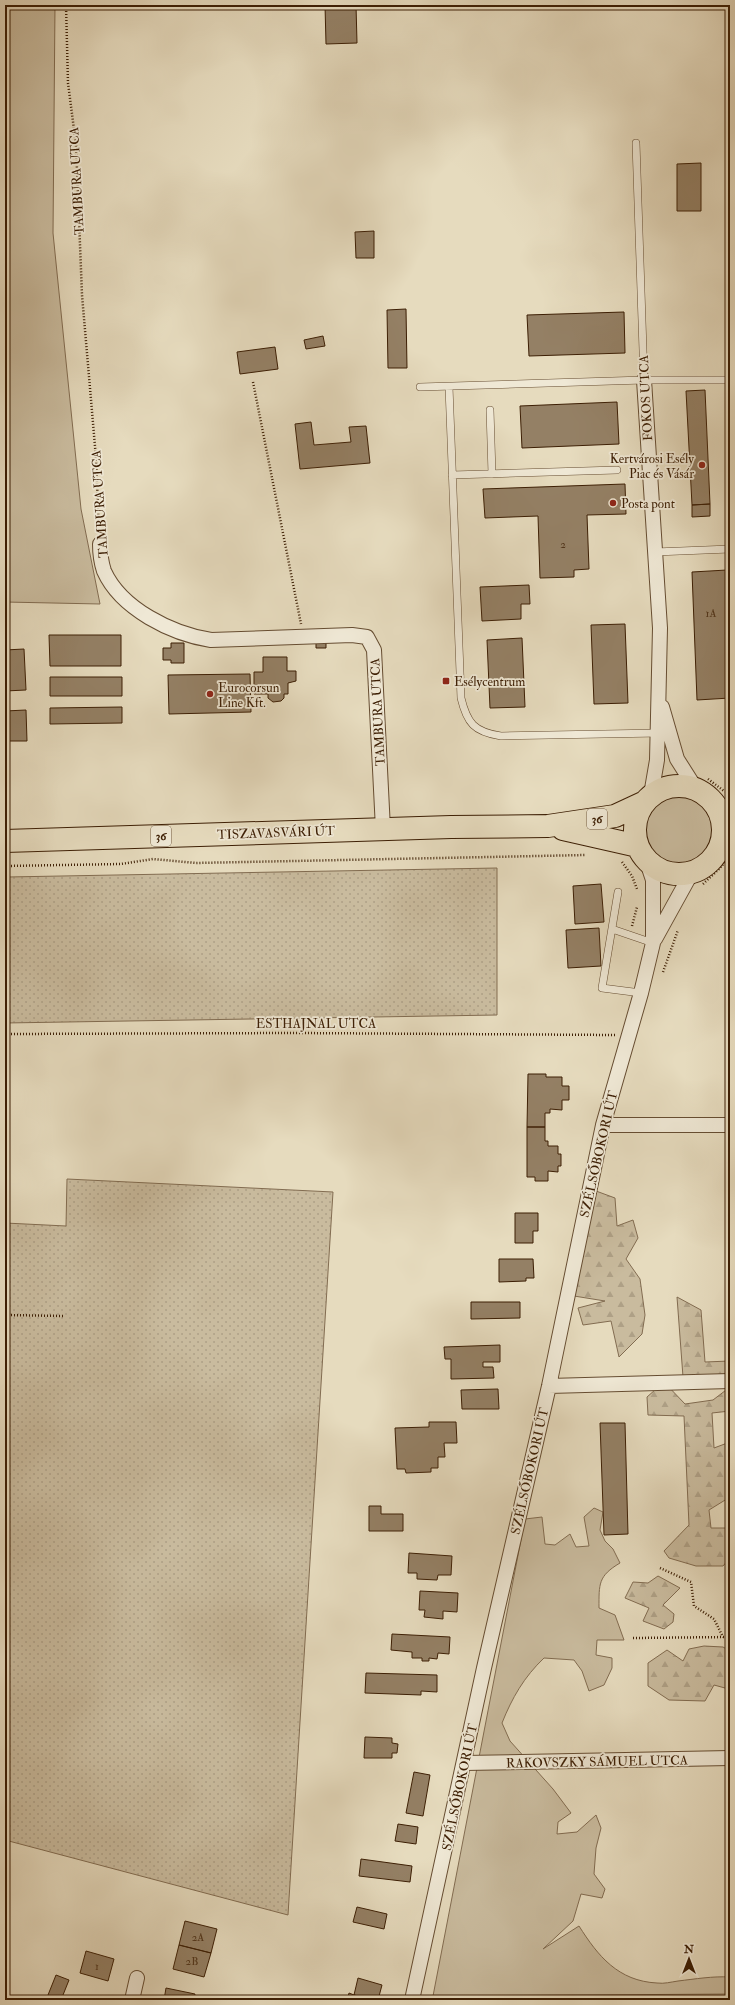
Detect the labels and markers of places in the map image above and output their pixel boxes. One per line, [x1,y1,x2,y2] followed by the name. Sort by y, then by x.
[610,451,694,482] place label: Kertvárosi Esély Piac és Vásár
[697,460,707,470] marker: Kertvárosi Esély Piac és Vásár
[621,496,675,513] place label: Posta pont
[608,498,618,508] marker: Posta pont
[454,674,525,691] place label: Esélycentrum
[441,676,451,686] marker: Esélycentrum
[218,680,280,711] place label: Eurocorsun Line Kft.
[205,689,215,699] marker: Eurocorsun Line Kft.

